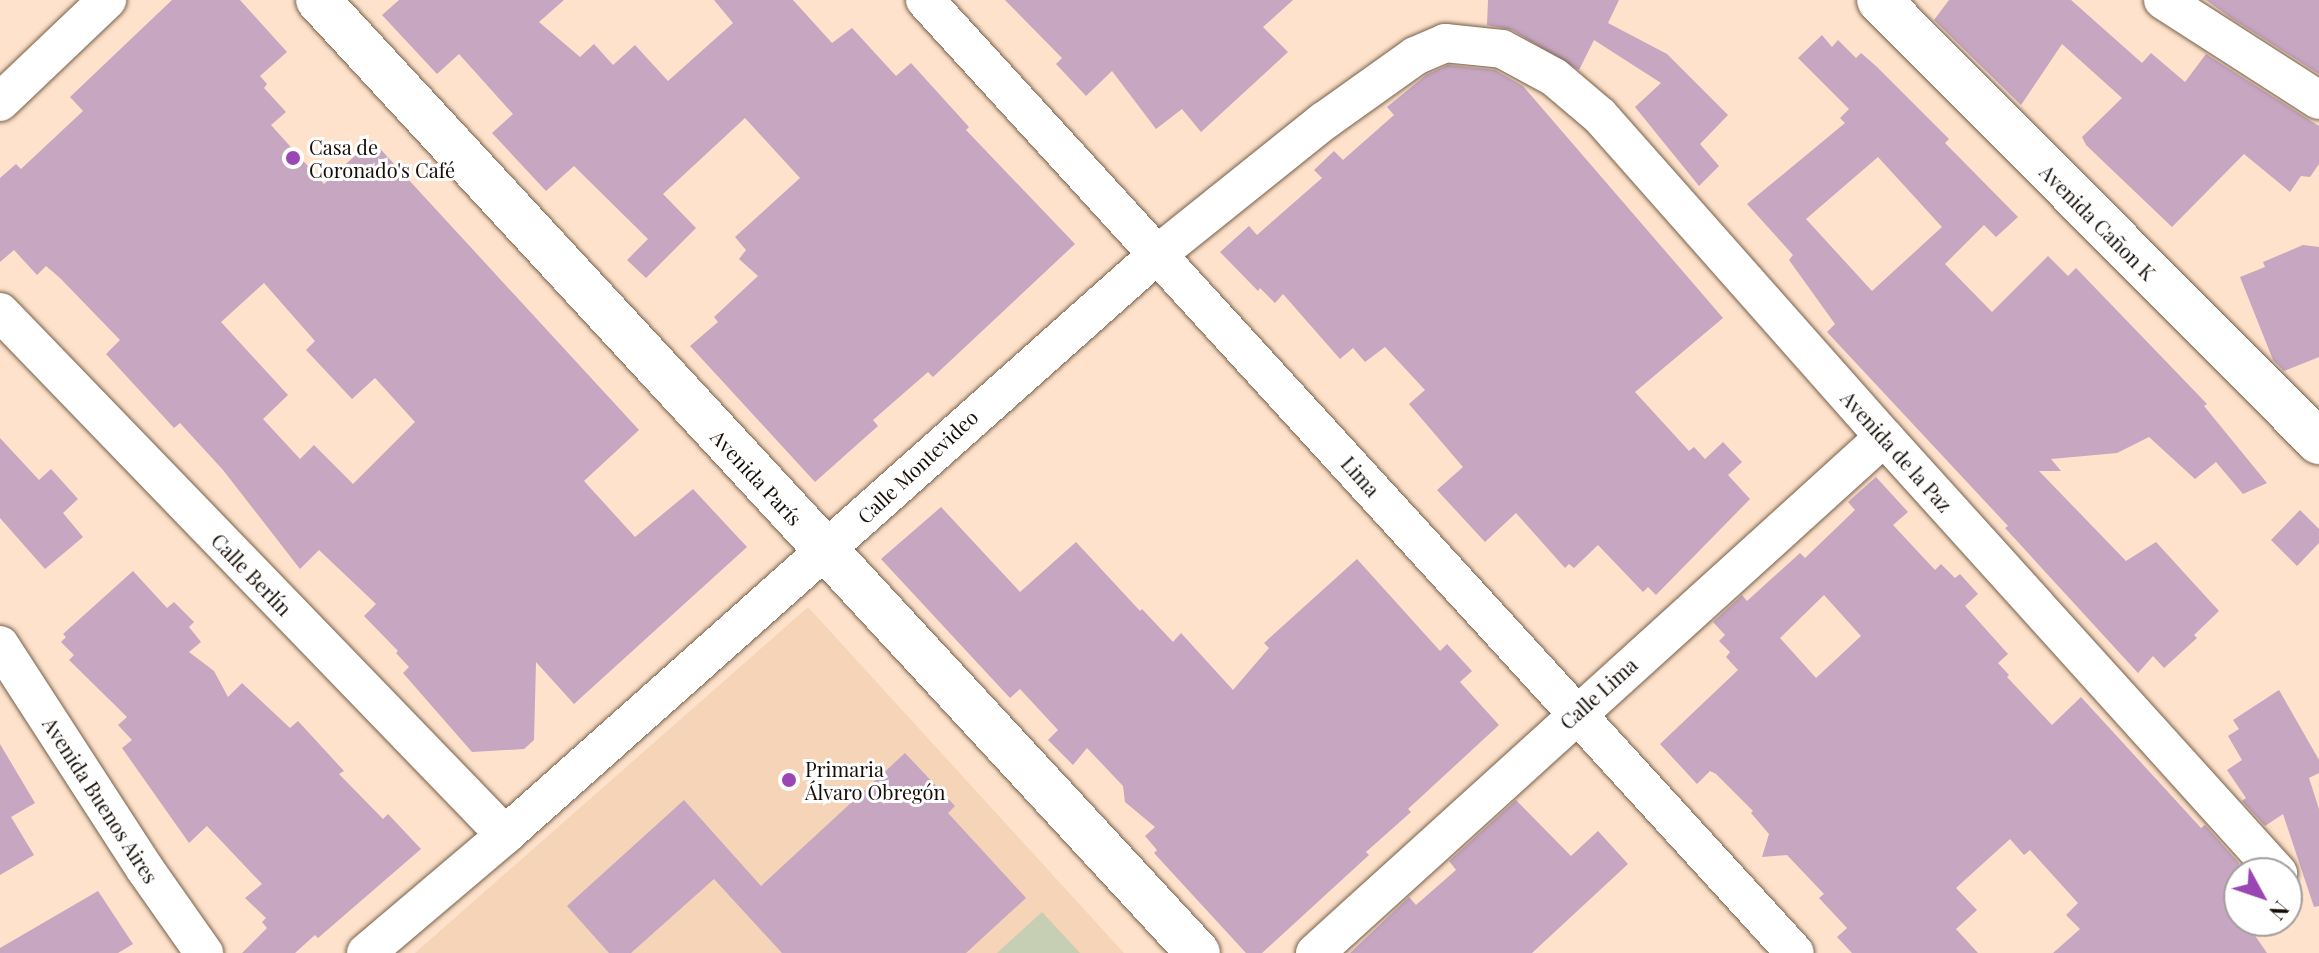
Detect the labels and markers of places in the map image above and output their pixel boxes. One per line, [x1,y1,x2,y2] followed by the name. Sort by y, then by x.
[309,134,455,181] place label: Casa de Coronado's Café
[284,149,302,167] marker: Casa de Coronado's Café
[805,756,945,803] place label: Primaria Álvaro Obregón
[780,771,798,789] marker: Primaria Álvaro Obregón

